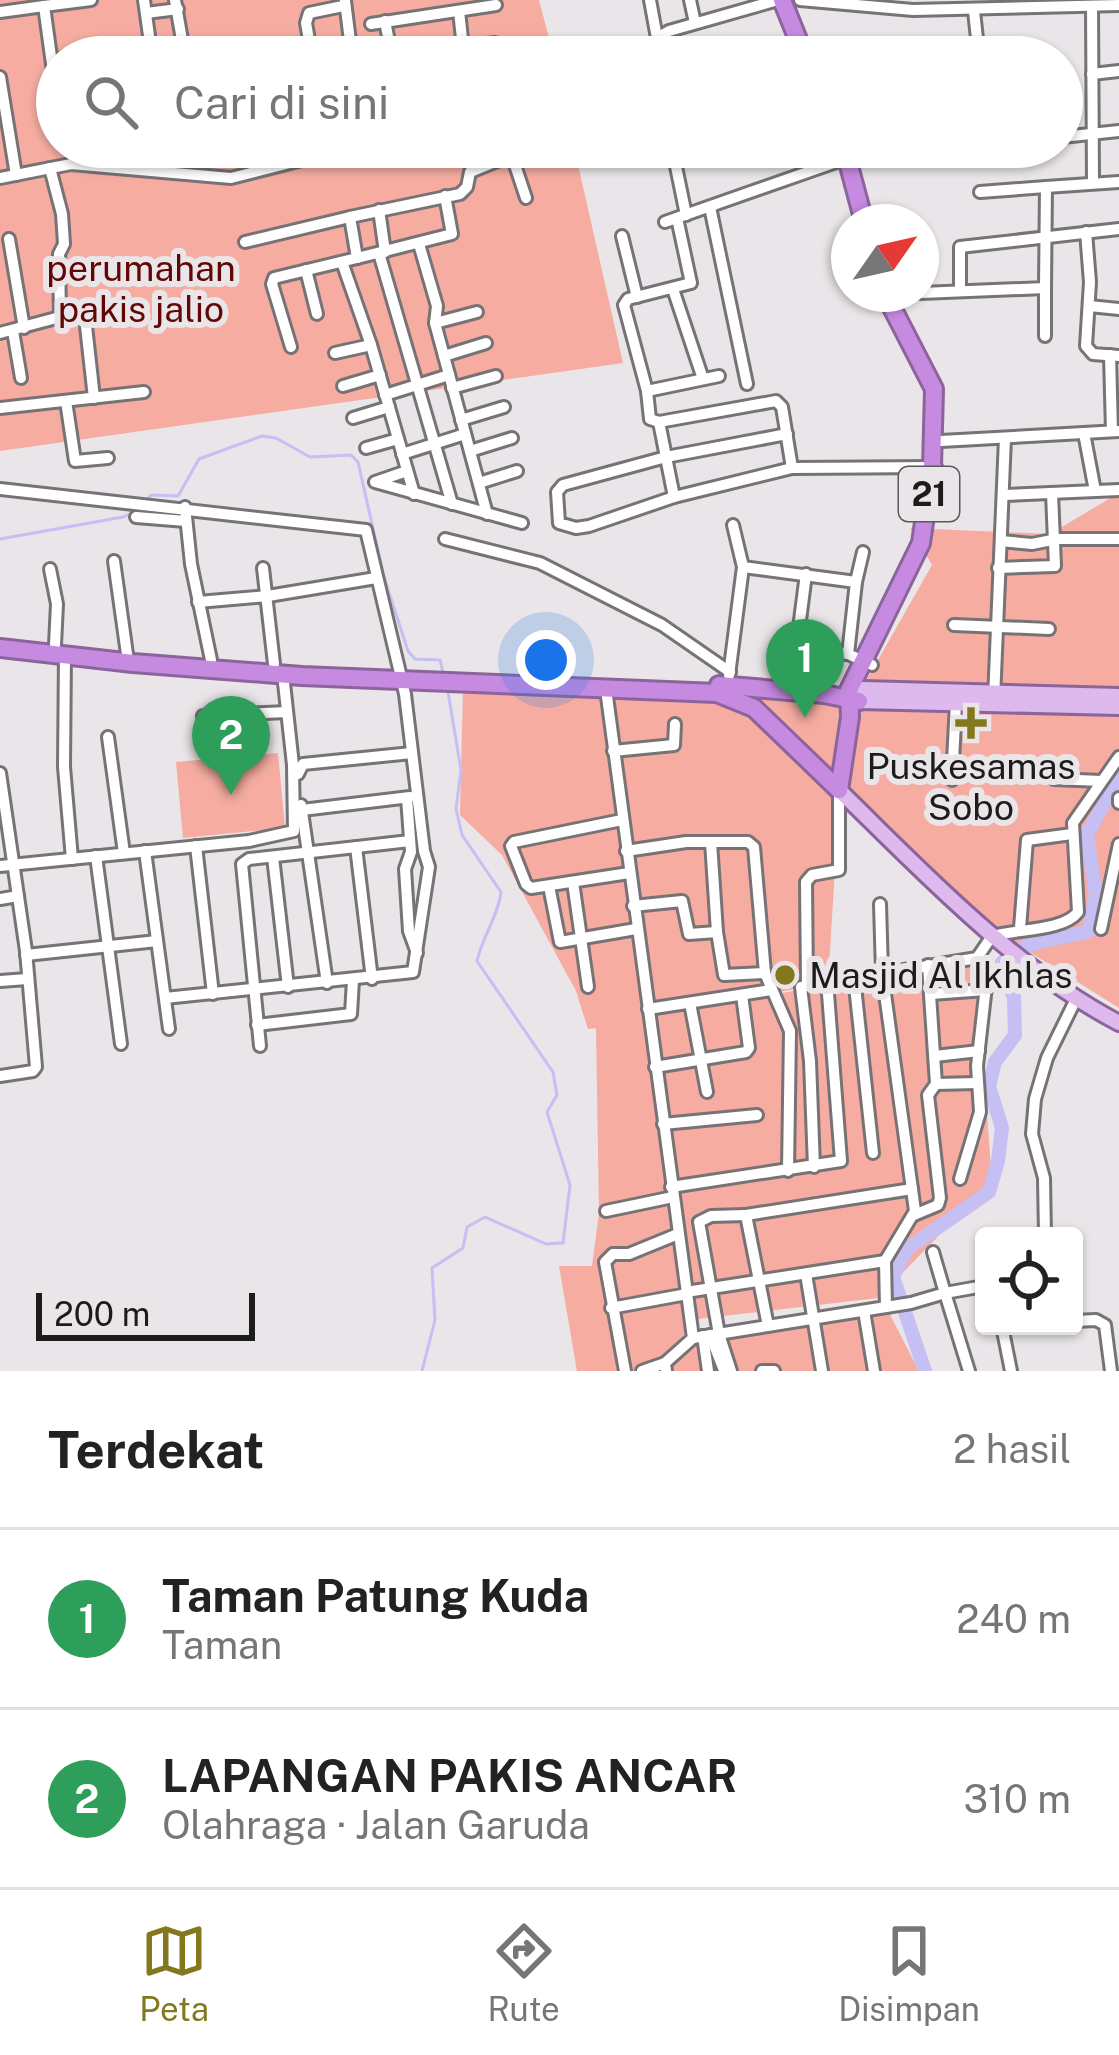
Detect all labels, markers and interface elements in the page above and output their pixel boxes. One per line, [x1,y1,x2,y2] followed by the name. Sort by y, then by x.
[36,36,1083,168] search box
[78,69,144,135] icon: search
[174,76,389,129] text: Cari di sini
[831,204,939,312] north arrow
[46,247,236,330] park label: perumahan pakis jalio
[899,467,959,521] road number: 21
[766,619,844,718] pin: 1
[516,630,576,690] your location
[192,696,270,795] pin: 2
[955,707,987,739] marker: Puskesamas Sobo
[867,745,1075,828] place label: Puskesamas Sobo
[809,954,1073,996] place label: Masjid Al Ikhlas
[772,962,798,988] marker: Masjid Al Ikhlas
[975,1227,1083,1335] map controls
[975,1227,1083,1335] button: locate
[36,1287,255,1340] scale bar
[54,1295,150,1333] text: 200 m
[48,1420,264,1479] text: Terdekat
[953,1426,1071,1472] text: 2 hasil
[162,1569,589,1622] text: Taman Patung Kuda
[79,1596,95,1642] text: 1
[956,1596,1071,1642] text: 240 m
[162,1622,282,1668] text: Taman
[162,1749,738,1802] text: LAPANGAN PAKIS ANCAR
[75,1776,99,1822] text: 2
[963,1776,1071,1822] text: 310 m
[162,1802,590,1848] text: Olahraga · Jalan Garuda
[139,1918,209,2028] tab: Peta
[487,1918,560,2028] tab: Rute
[838,1918,980,2028] tab: Disimpan

